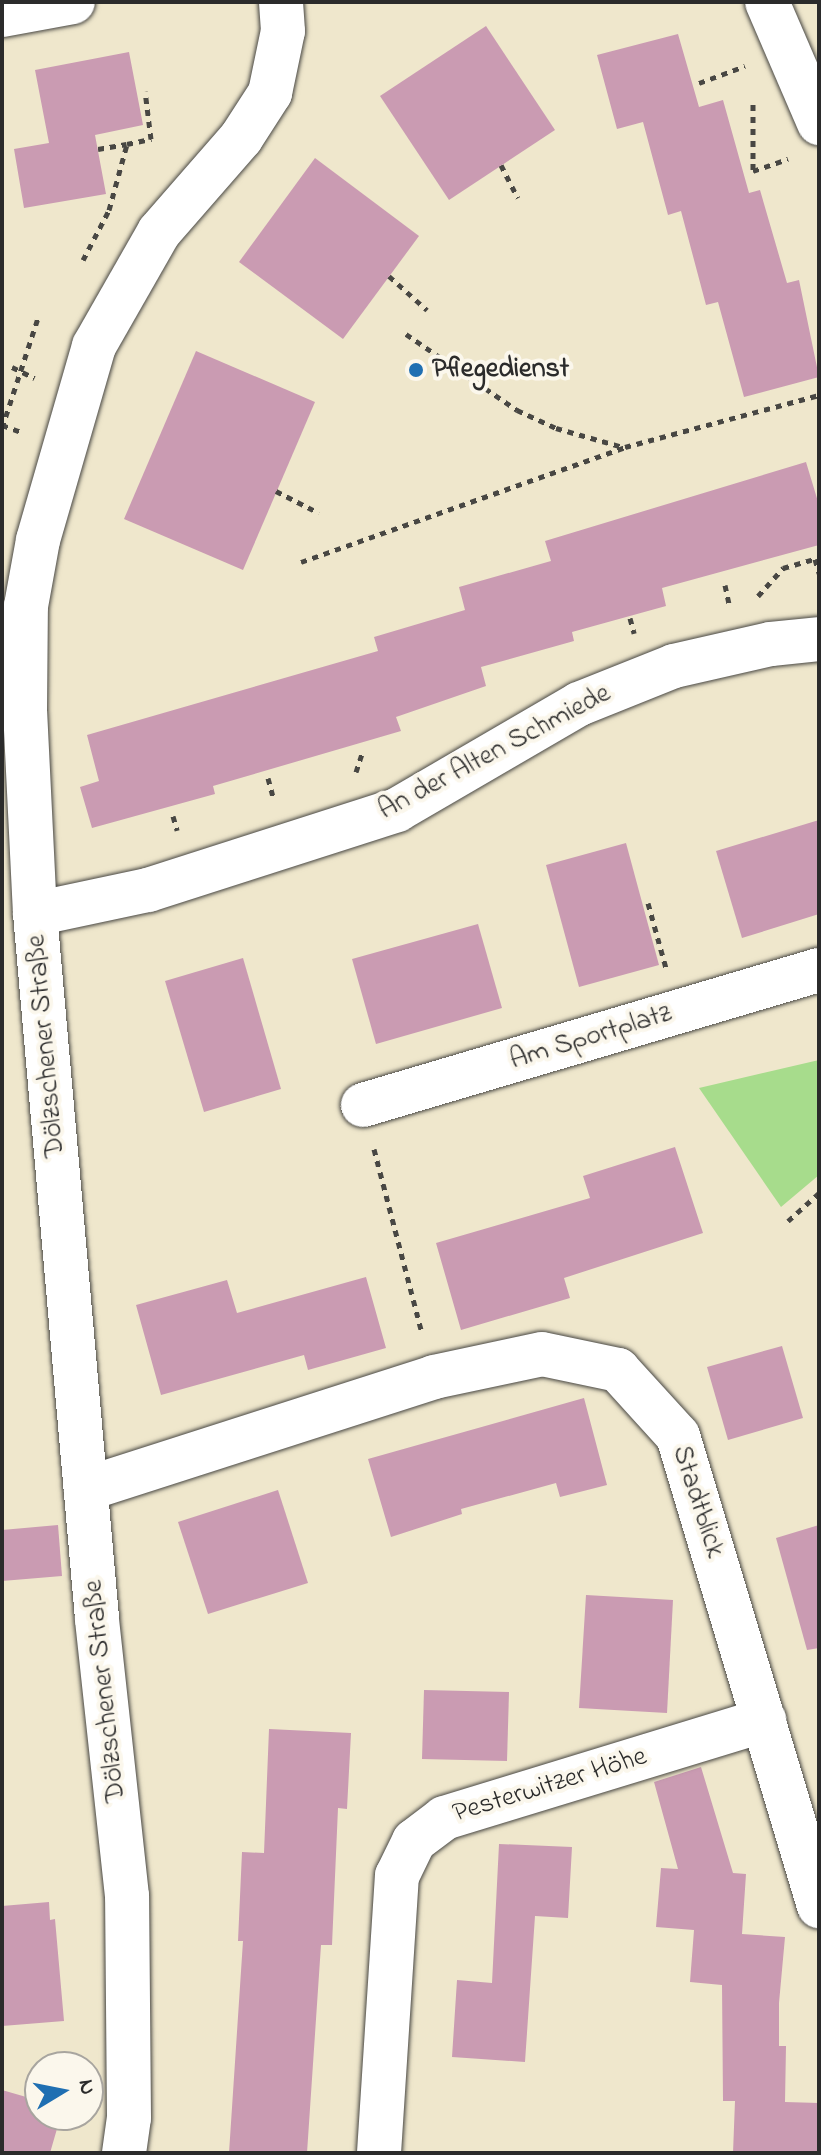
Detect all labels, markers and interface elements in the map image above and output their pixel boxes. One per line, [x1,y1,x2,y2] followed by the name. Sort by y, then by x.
[432,353,569,387] place label: Pflegedienst
[407,361,425,379] marker: Pflegedienst
[373,678,617,828] street label: An der Alten Schmiede
[21,933,73,1159] street label: Dölzschener Straße
[506,997,676,1079] street label: Am Sportplatz
[663,1442,731,1562] street label: Stadtblick
[78,1578,134,1804] street label: Dölzschener Straße
[449,1741,651,1831] street label: Pesterwitzer Höhe
[24,2051,104,2131] north arrow
[69,2077,103,2097] text: N

